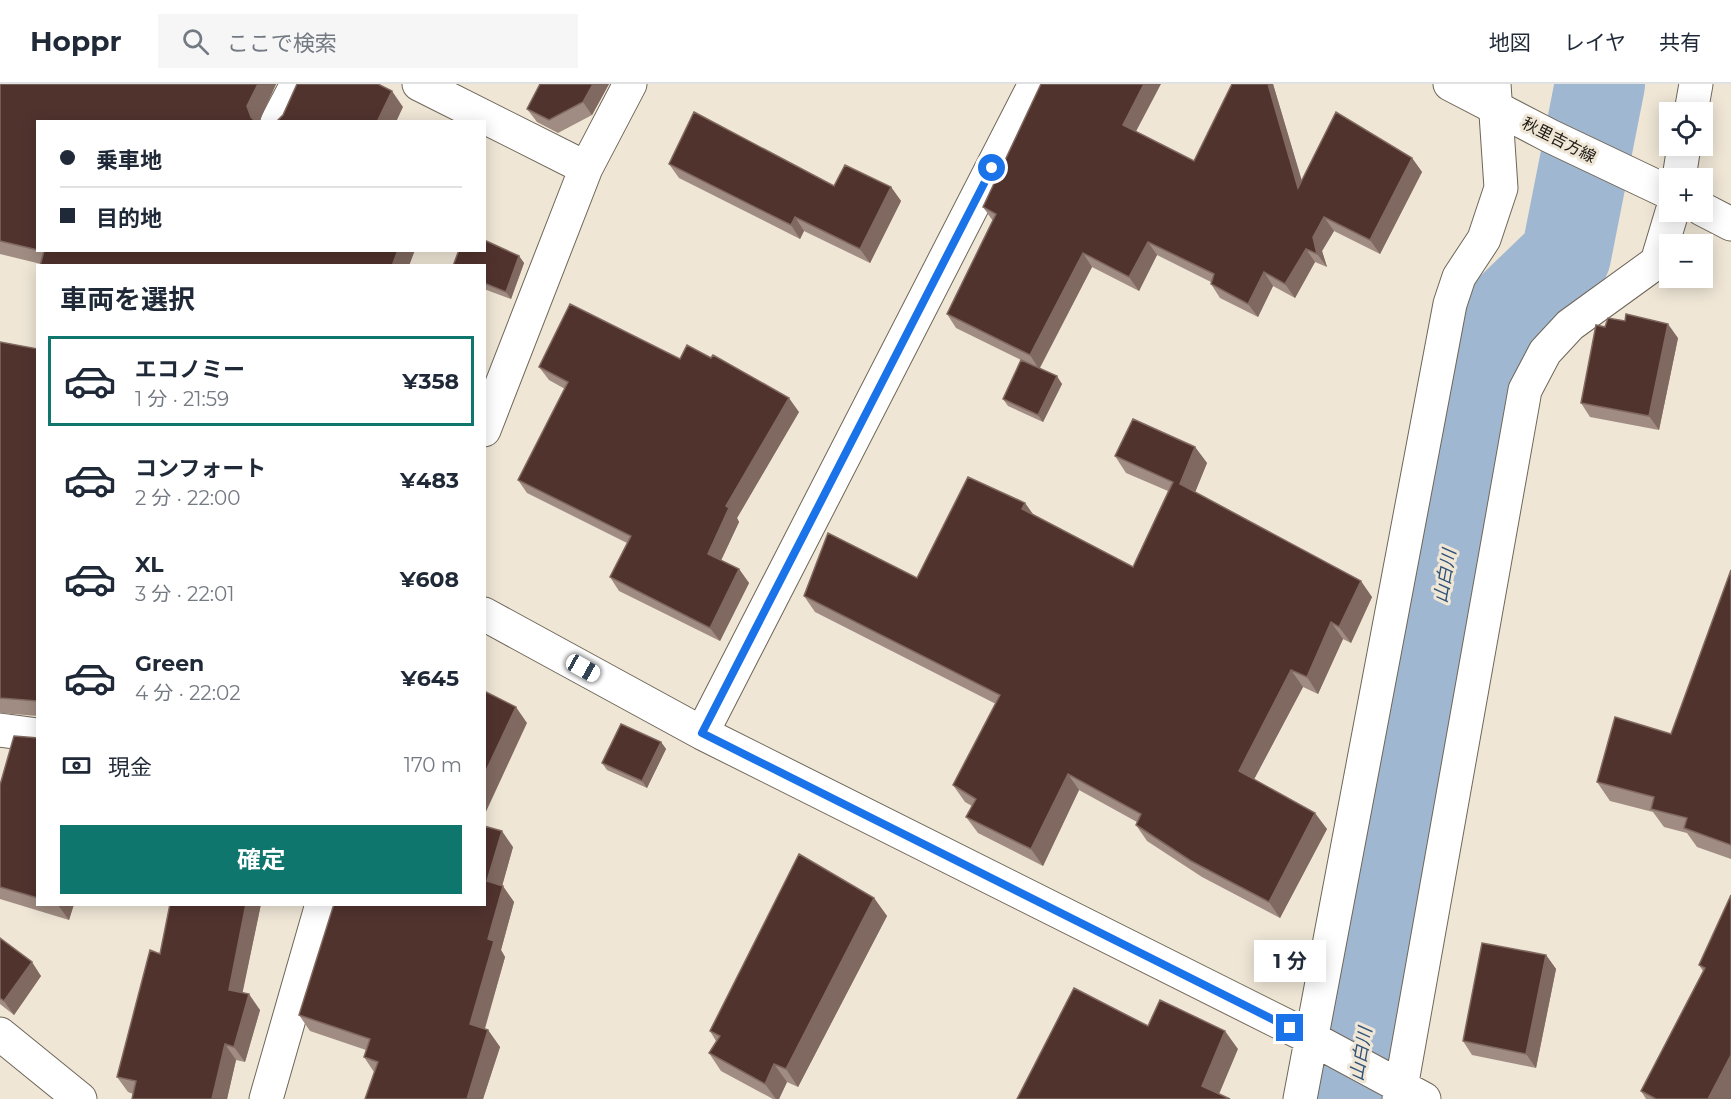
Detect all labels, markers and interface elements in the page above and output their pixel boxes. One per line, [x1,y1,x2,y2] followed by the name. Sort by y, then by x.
[158,14,578,68] search box
[30,24,122,58] text: Hoppr
[179,25,212,58] icon: search
[227,30,337,57] text: ここで検索
[1489,30,1531,55] text: 地図
[1564,30,1626,55] text: レイヤ
[1659,30,1701,55] text: 共有
[1659,102,1713,288] map controls
[1659,102,1713,156] button: locate
[1519,113,1599,167] street label: 秋里吉方線
[96,147,162,174] text: 乗車地
[978,154,1005,181] route start
[1659,168,1713,222] button: +
[96,205,162,232] text: 目的地
[1659,234,1713,288] button: −
[60,283,195,316] text: 車両を選択
[63,354,117,408] icon: car
[135,356,245,383] text: エコノミー
[402,368,459,395] text: ¥358
[135,387,229,411] text: 1 分 · 21:59
[63,453,117,507] icon: car
[135,455,266,482] text: コンフォート
[400,467,459,494] text: ¥483
[135,486,241,510] text: 2 分 · 22:00
[1429,546,1461,604] water label: 山白川
[135,551,164,578] text: XL
[63,552,117,606] icon: car
[400,566,459,593] text: ¥608
[135,582,234,606] text: 3 分 · 22:01
[135,650,204,677] text: Green
[63,651,117,705] icon: car
[563,651,603,685] car
[401,665,459,692] text: ¥645
[135,681,241,705] text: 4 分 · 22:02
[60,749,93,782] icon: cash
[404,753,462,777] text: 170 m
[108,754,152,781] text: 現金
[60,825,462,894] button: 確定
[1254,941,1326,983] callout: 1 分
[1273,949,1307,973] text: 1 分
[1276,1014,1303,1041] route end
[1345,1024,1377,1082] water label: 山白川

